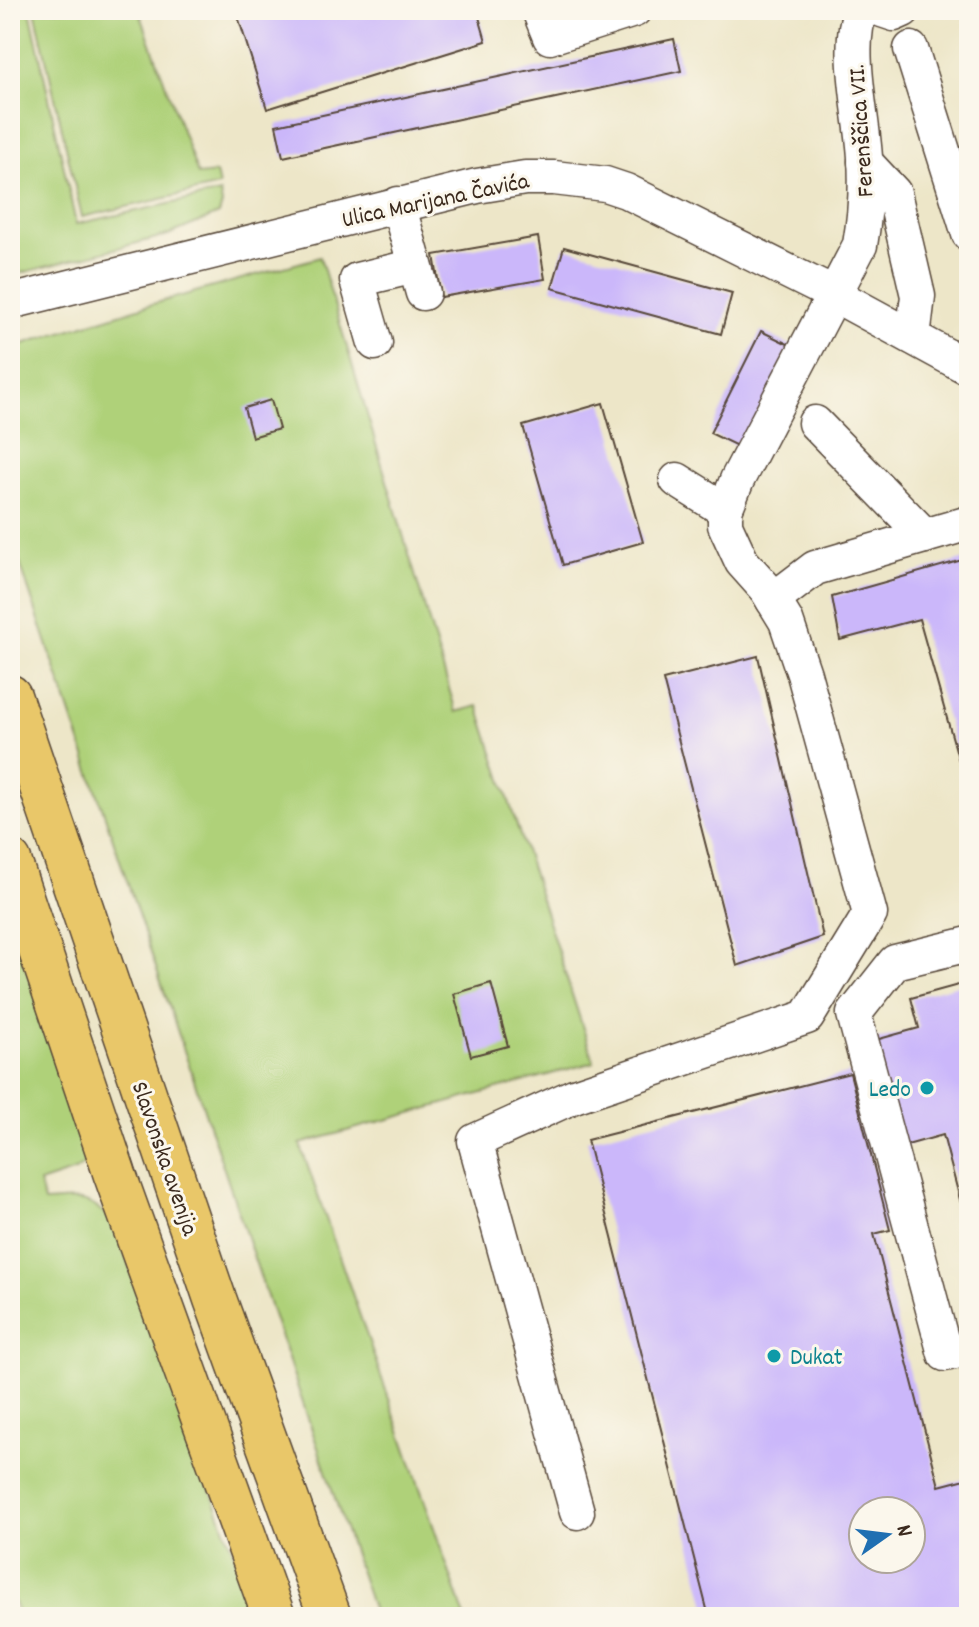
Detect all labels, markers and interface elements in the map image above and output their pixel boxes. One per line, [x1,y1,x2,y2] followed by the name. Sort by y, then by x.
[841,63,885,198] street label: Ferenščica VII.
[339,165,533,238] street label: Ulica Marijana Čavića
[869,1074,911,1108] place label: Ledo
[121,1077,206,1241] street label: Slavonska avenija
[918,1079,936,1097] marker: Ledo
[790,1342,843,1376] place label: Dukat
[765,1347,783,1365] marker: Dukat
[847,1495,927,1575] north arrow
[887,1522,919,1540] text: N

